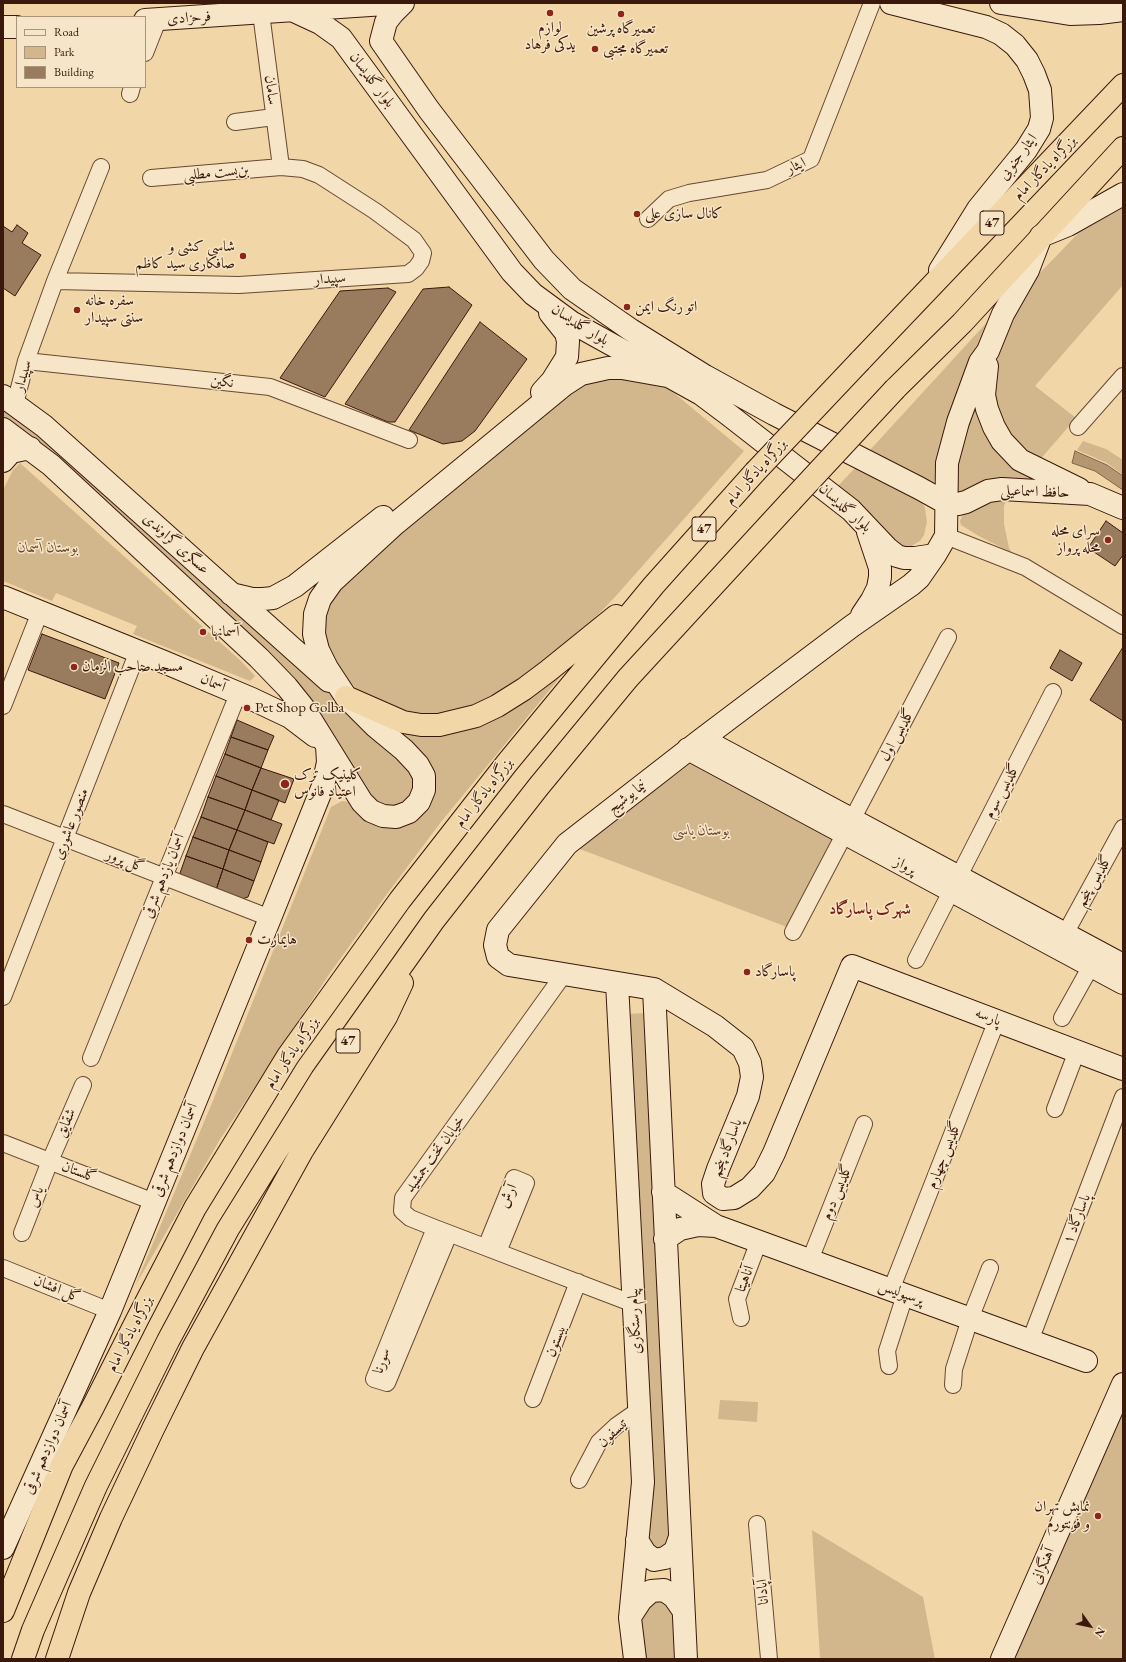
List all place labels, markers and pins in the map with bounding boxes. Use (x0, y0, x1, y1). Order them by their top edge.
marker: لوازم یدکی فرهاد (545, 8, 555, 18)
marker: تعمیرگاه پرشین (616, 9, 626, 19)
place label: لوازم یدکی فرهاد (524, 19, 576, 54)
place label: تعمیرگاه پرشین (587, 20, 655, 38)
place label: تعمیرگاه مجتبی (603, 40, 668, 58)
marker: تعمیرگاه مجتبی (590, 44, 600, 54)
place label: کانال سازی علی (645, 205, 723, 223)
marker: کانال سازی علی (632, 209, 642, 219)
place label: شاسی کشی و صافکاری سید کاظم (135, 238, 235, 273)
marker: شاسی کشی و صافکاری سید کاظم (238, 251, 248, 261)
place label: سفره خانه سنتی سپیدار (85, 292, 143, 327)
place label: اتو رنگ ایمن (635, 298, 697, 316)
marker: اتو رنگ ایمن (622, 302, 632, 312)
marker: سفره خانه سنتی سپیدار (72, 305, 82, 315)
place label: سرای محله محله پرواز (1051, 522, 1100, 557)
marker: سرای محله محله پرواز (1103, 535, 1113, 545)
place label: آسمانها (211, 623, 240, 641)
marker: آسمانها (198, 627, 208, 637)
place label: مسجد صاحب الزمان (82, 658, 183, 676)
marker: مسجد صاحب الزمان (69, 662, 79, 672)
place label: Pet Shop Golba (255, 699, 344, 717)
marker: Pet Shop Golba (242, 703, 252, 713)
place label: کلینیک ترک اعتیاد فانوس (294, 766, 362, 801)
marker: کلینیک ترک اعتیاد فانوس (279, 778, 291, 790)
place label: هایمارت (257, 931, 297, 949)
marker: هایمارت (244, 935, 254, 945)
place label: پاسارگاد (755, 963, 795, 981)
marker: پاسارگاد (742, 967, 752, 977)
place label: نمایش تهران و فونتورم (1034, 1498, 1090, 1533)
marker: نمایش تهران و فونتورم (1093, 1511, 1103, 1521)

